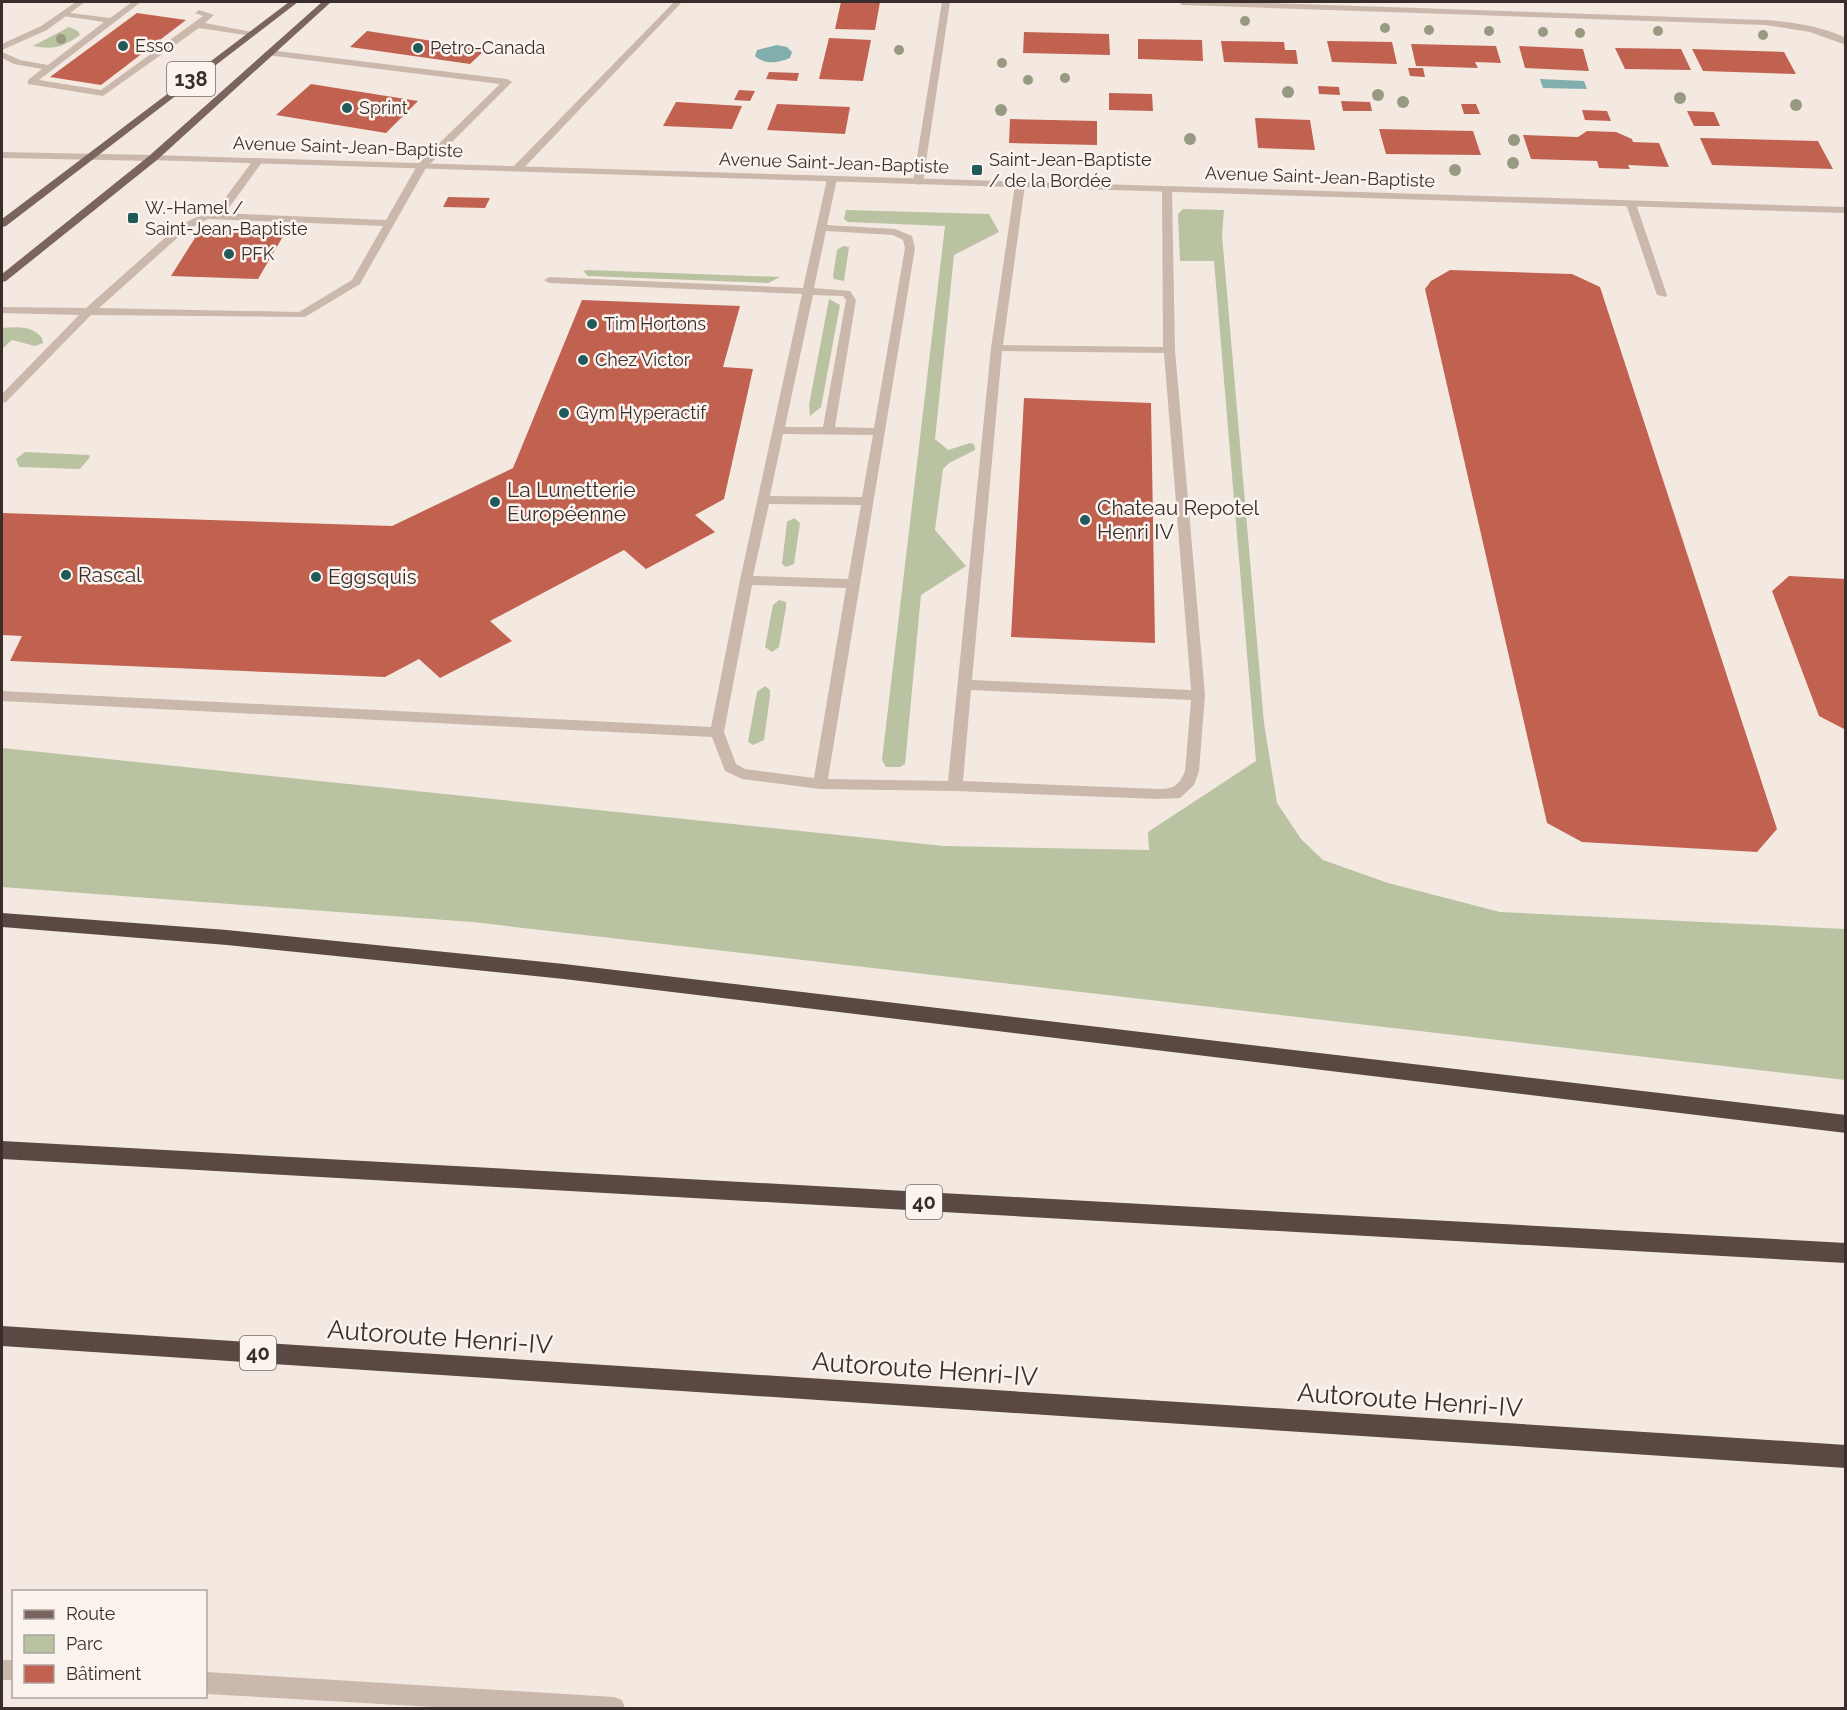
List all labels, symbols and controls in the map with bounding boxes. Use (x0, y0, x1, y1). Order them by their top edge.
place label: Esso (135, 35, 174, 56)
place label: Petro-Canada (430, 37, 545, 58)
marker: Esso (116, 39, 130, 53)
marker: Petro-Canada (411, 41, 425, 55)
road number: 138 (167, 62, 215, 96)
place label: Sprint (359, 97, 408, 118)
marker: Sprint (340, 101, 354, 115)
street label: Avenue Saint-Jean-Baptiste (233, 132, 464, 161)
street label: Avenue Saint-Jean-Baptiste (719, 148, 950, 177)
place label: Saint-Jean-Baptiste / de la Bordée (989, 149, 1152, 191)
street label: Avenue Saint-Jean-Baptiste (1205, 162, 1436, 191)
marker: Saint-Jean-Baptiste / de la Bordée (970, 163, 984, 177)
place label: W.-Hamel / Saint-Jean-Baptiste (145, 197, 308, 239)
marker: W.-Hamel / Saint-Jean-Baptiste (126, 211, 140, 225)
place label: PFK (241, 243, 275, 264)
marker: PFK (222, 247, 236, 261)
place label: Tim Hortons (604, 313, 706, 334)
marker: Tim Hortons (585, 317, 599, 331)
place label: Chez Victor (595, 349, 691, 370)
marker: Chez Victor (576, 353, 590, 367)
place label: Gym Hyperactif (576, 402, 707, 423)
marker: Gym Hyperactif (557, 406, 571, 420)
place label: La Lunetterie Européenne (507, 477, 636, 526)
marker: La Lunetterie Européenne (488, 495, 502, 509)
place label: Chateau Repotel Henri IV (1097, 495, 1260, 544)
marker: Chateau Repotel Henri IV (1078, 513, 1092, 527)
place label: Rascal (78, 562, 142, 587)
place label: Eggsquis (328, 564, 417, 589)
marker: Rascal (59, 568, 73, 582)
marker: Eggsquis (309, 570, 323, 584)
road number: 40 (906, 1185, 942, 1219)
street label: Autoroute Henri-IV (326, 1314, 554, 1360)
road number: 40 (240, 1336, 276, 1370)
street label: Autoroute Henri-IV (811, 1346, 1039, 1392)
street label: Autoroute Henri-IV (1296, 1377, 1524, 1423)
legend (12, 1590, 207, 1698)
text: Route (66, 1603, 116, 1624)
text: Parc (66, 1633, 103, 1654)
text: Bâtiment (66, 1663, 141, 1684)

